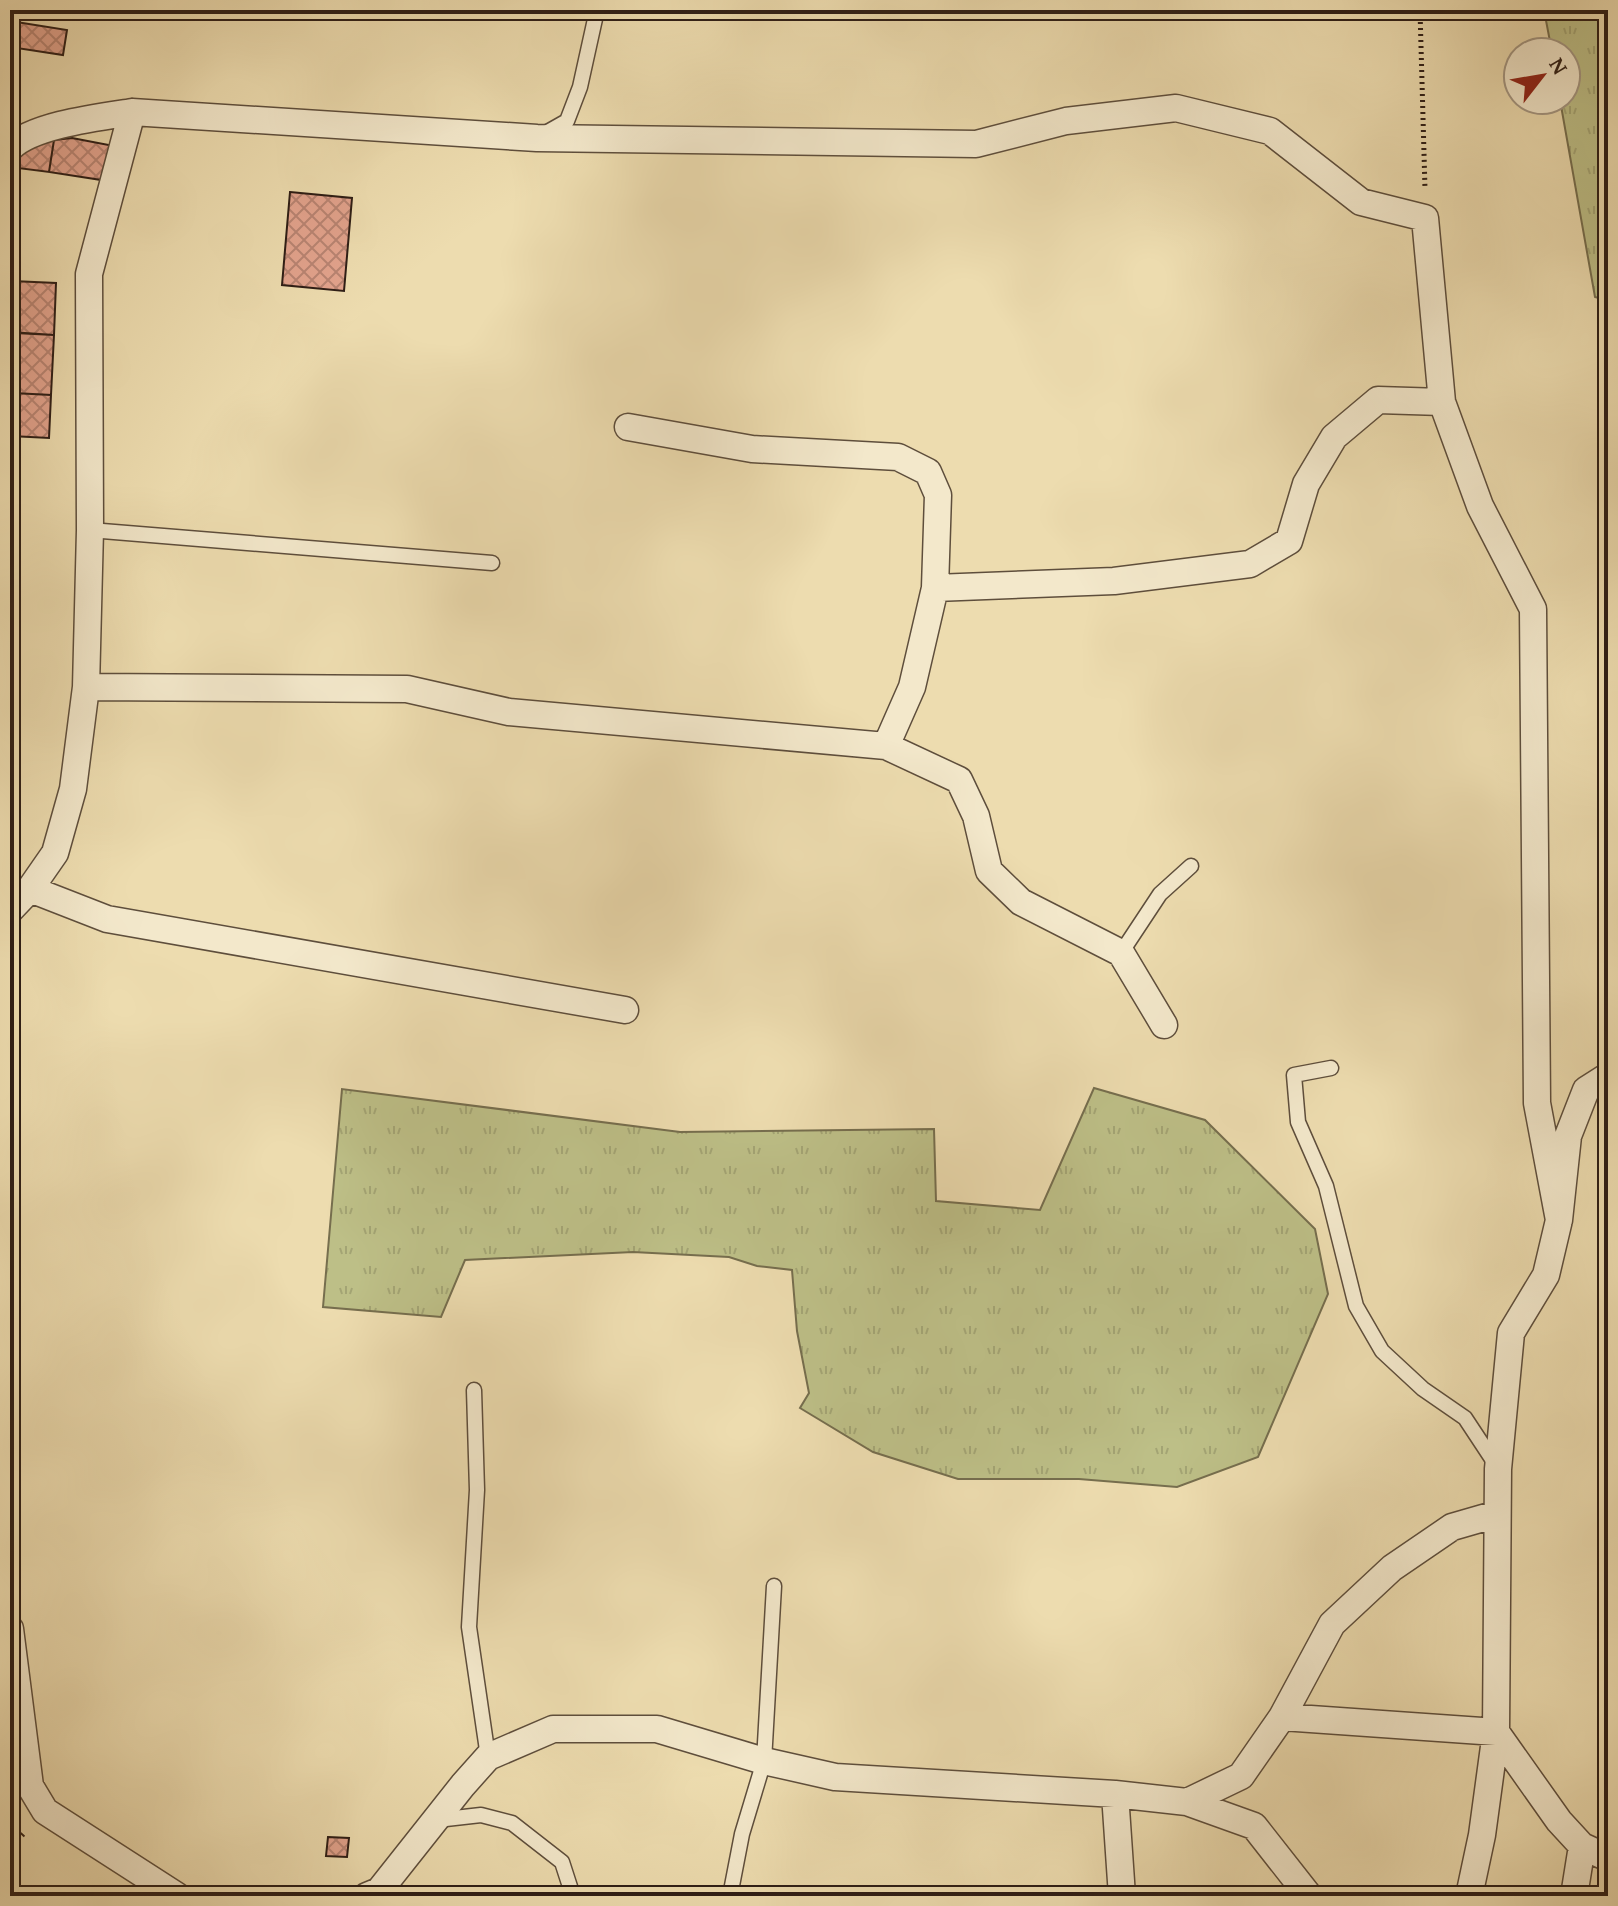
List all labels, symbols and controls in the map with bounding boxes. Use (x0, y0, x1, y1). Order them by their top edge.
north arrow (1502, 36, 1582, 116)
text: N (1542, 51, 1577, 80)

